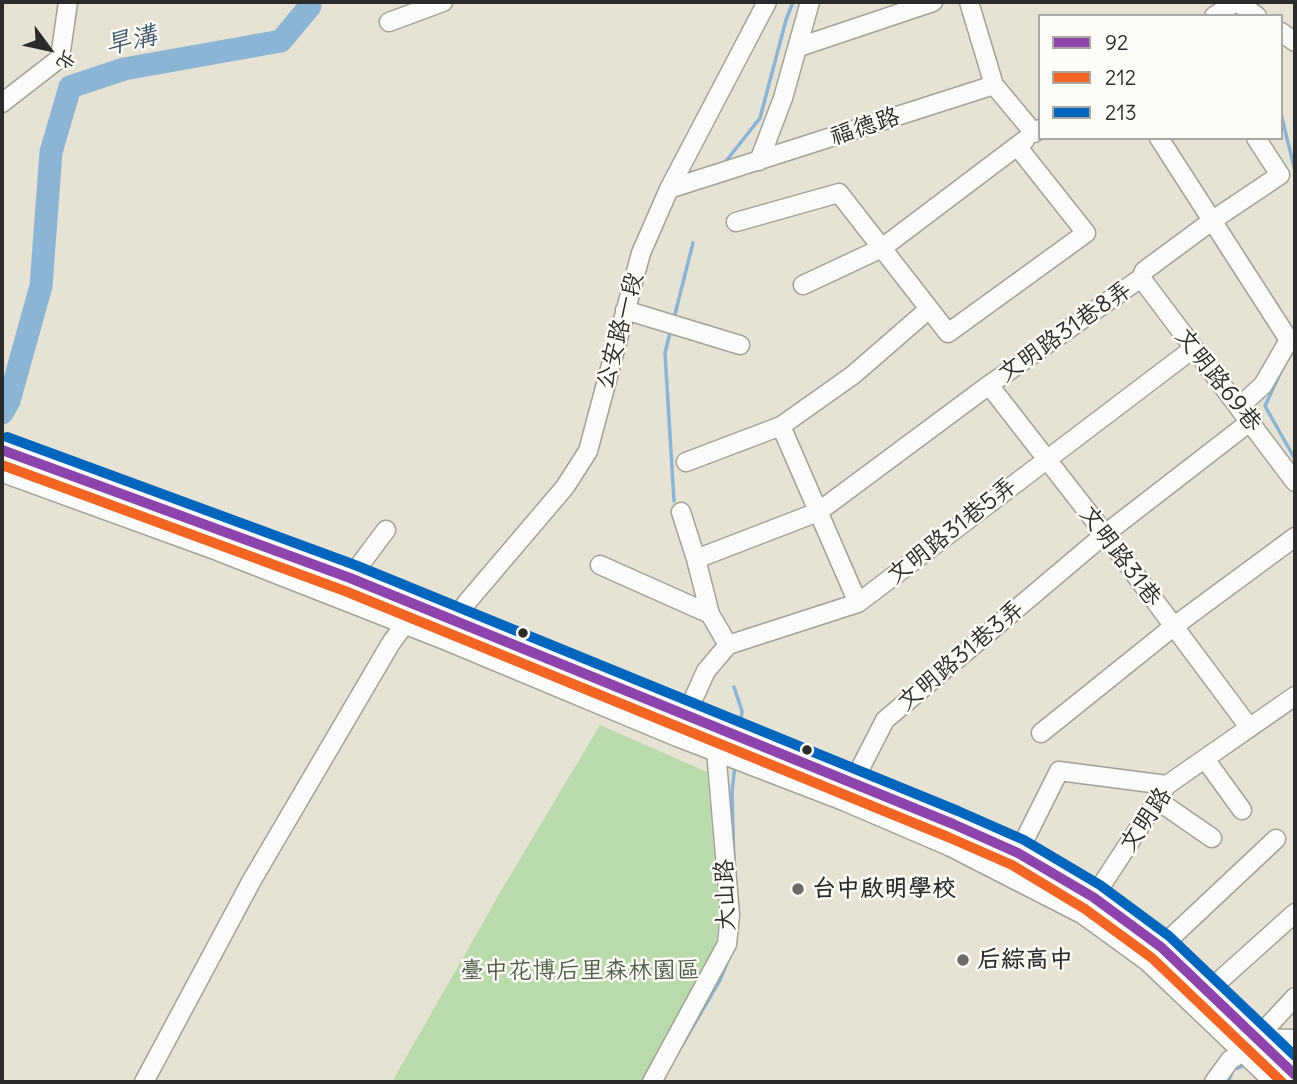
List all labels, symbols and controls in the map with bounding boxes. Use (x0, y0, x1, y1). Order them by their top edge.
north arrow (14, 14, 84, 84)
legend (1038, 14, 1283, 140)
water label: 旱溝 (102, 20, 160, 62)
text: 92 (1105, 29, 1129, 56)
text: 北 (51, 46, 82, 75)
text: 212 (1105, 64, 1136, 91)
text: 213 (1105, 99, 1137, 126)
street label: 福德路 (826, 102, 904, 152)
street label: 公安路一段 (591, 269, 649, 393)
street label: 文明路31巷8弄 (993, 275, 1137, 389)
street label: 文明路69巷 (1169, 322, 1267, 438)
street label: 文明路31巷5弄 (881, 471, 1023, 591)
street label: 文明路31巷 (1073, 500, 1167, 612)
street label: 文明路31巷3弄 (892, 595, 1030, 717)
unlabelled marker (516, 626, 530, 640)
unlabelled marker (800, 743, 814, 757)
street label: 文明路 (1114, 782, 1178, 858)
street label: 大山路 (710, 859, 742, 931)
place label: 台中啟明學校 (812, 875, 956, 903)
marker: 台中啟明學校 (790, 881, 806, 897)
place label: 后綜高中 (977, 946, 1073, 974)
marker: 后綜高中 (955, 952, 971, 968)
park label: 臺中花博后里森林園區 (460, 957, 700, 985)

